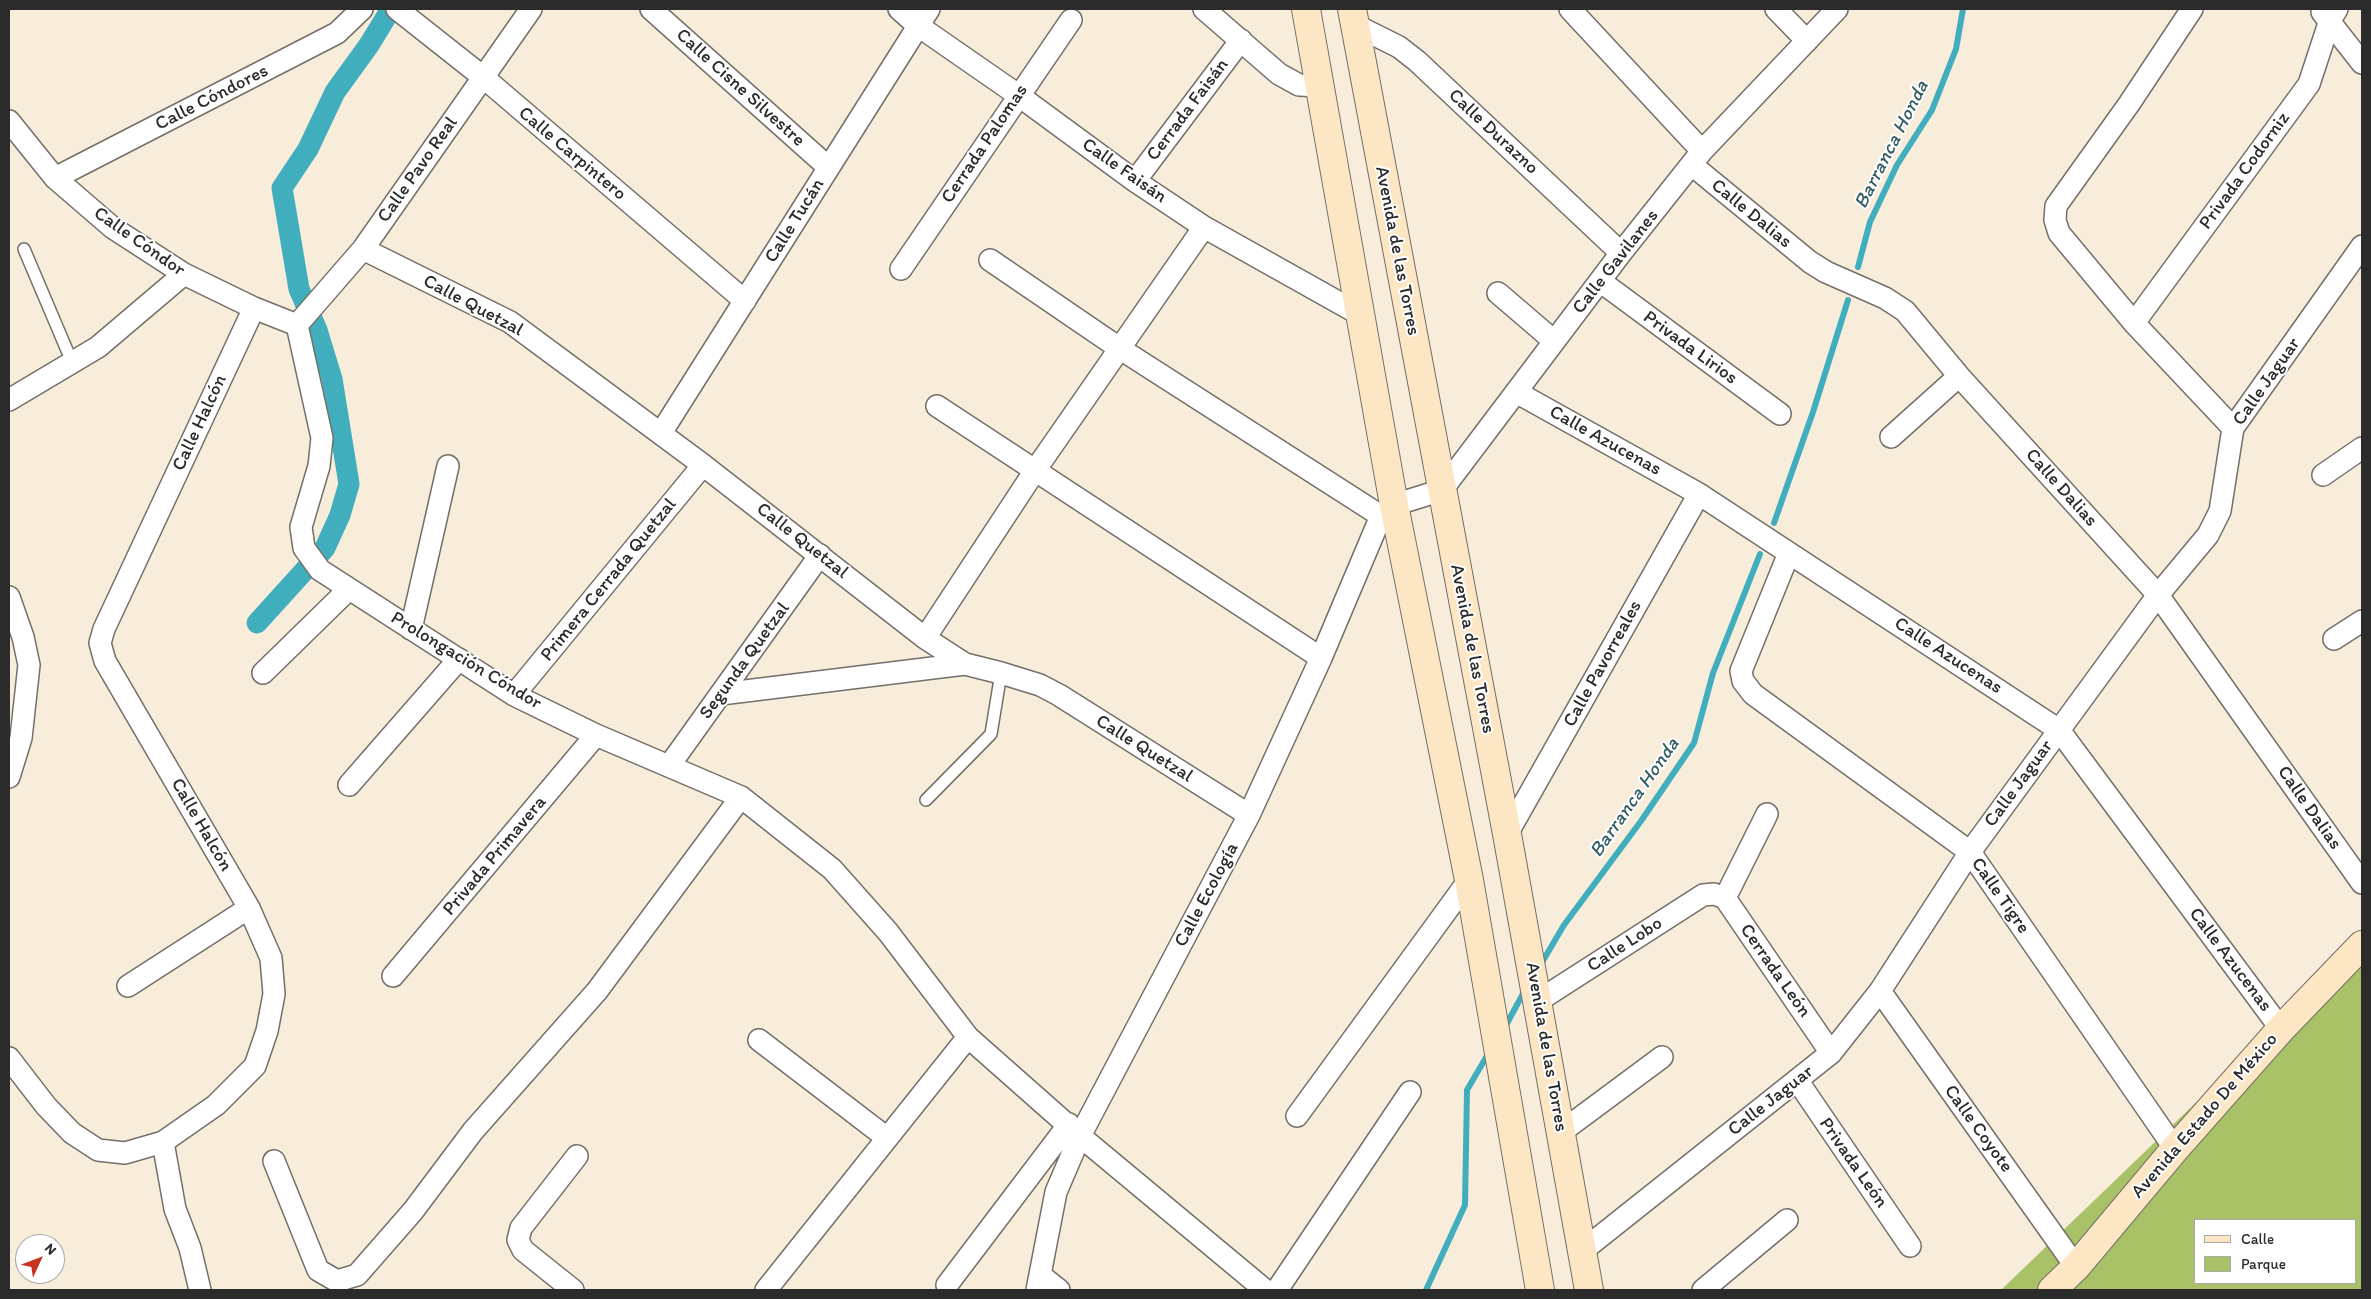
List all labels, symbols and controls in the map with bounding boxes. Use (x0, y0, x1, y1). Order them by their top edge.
street label: Calle Cisne Silvestre (671, 24, 809, 152)
street label: Cerrada Faisán (1142, 54, 1234, 166)
street label: Calle Cóndores (152, 60, 272, 136)
water label: Barranca Honda (1849, 77, 1935, 213)
street label: Cerrada Palomas (937, 80, 1033, 208)
street label: Calle Durazno (1443, 84, 1543, 180)
street label: Calle Carpintero (513, 102, 631, 206)
street label: Privada Codorniz (2195, 108, 2295, 234)
street label: Calle Pavo Real (373, 113, 463, 227)
street label: Calle Faisán (1077, 133, 1171, 209)
street label: Avenida de las Torres (1369, 165, 1425, 337)
street label: Calle Tucán (760, 175, 830, 267)
street label: Calle Dalias (1706, 175, 1796, 253)
street label: Calle Cóndor (89, 202, 189, 282)
street label: Calle Gavilanes (1568, 205, 1664, 319)
street label: Calle Quetzal (419, 270, 527, 342)
street label: Privada Lirios (1638, 306, 1742, 390)
street label: Calle Jaguar (2228, 334, 2306, 430)
street label: Calle Halcón (168, 371, 232, 475)
street label: Calle Azucenas (1545, 401, 1665, 481)
street label: Calle Dalias (2020, 444, 2102, 532)
street label: Primera Cerrada Quetzal (536, 494, 682, 666)
street label: Calle Quetzal (751, 498, 853, 584)
street label: Avenida de las Torres (1444, 563, 1500, 735)
street label: Calle Pavorreales (1559, 597, 1647, 731)
street label: Segunda Quetzal (695, 598, 795, 724)
street label: Prolongación Cóndor (386, 607, 546, 715)
street label: Calle Azucenas (1890, 613, 2006, 699)
street label: Calle Quetzal (1091, 710, 1197, 788)
water label: Barranca Honda (1585, 734, 1685, 862)
street label: Calle Jaguar (1980, 736, 2058, 832)
street label: Calle Dalias (2272, 762, 2346, 854)
street label: Calle Halcón (165, 774, 237, 876)
street label: Privada Primavera (438, 792, 552, 920)
street label: Calle Ecología (1170, 839, 1244, 951)
street label: Calle Tigre (1966, 854, 2034, 938)
street label: Calle Azucenas (2183, 903, 2277, 1017)
street label: Calle Lobo (1583, 912, 1667, 978)
street label: Cerrada León (1734, 920, 1816, 1022)
street label: Avenida de las Torres (1520, 960, 1572, 1134)
street label: Avenida Estado De México (2127, 1029, 2283, 1203)
street label: Calle Jaguar (1724, 1061, 1818, 1141)
street label: Calle Coyote (1939, 1081, 2017, 1177)
street label: Privada León (1814, 1113, 1892, 1213)
legend (2194, 1219, 2356, 1284)
text: Calle (2241, 1230, 2274, 1248)
north arrow (15, 1234, 65, 1284)
text: N (41, 1240, 60, 1258)
text: Parque (2241, 1255, 2286, 1273)

